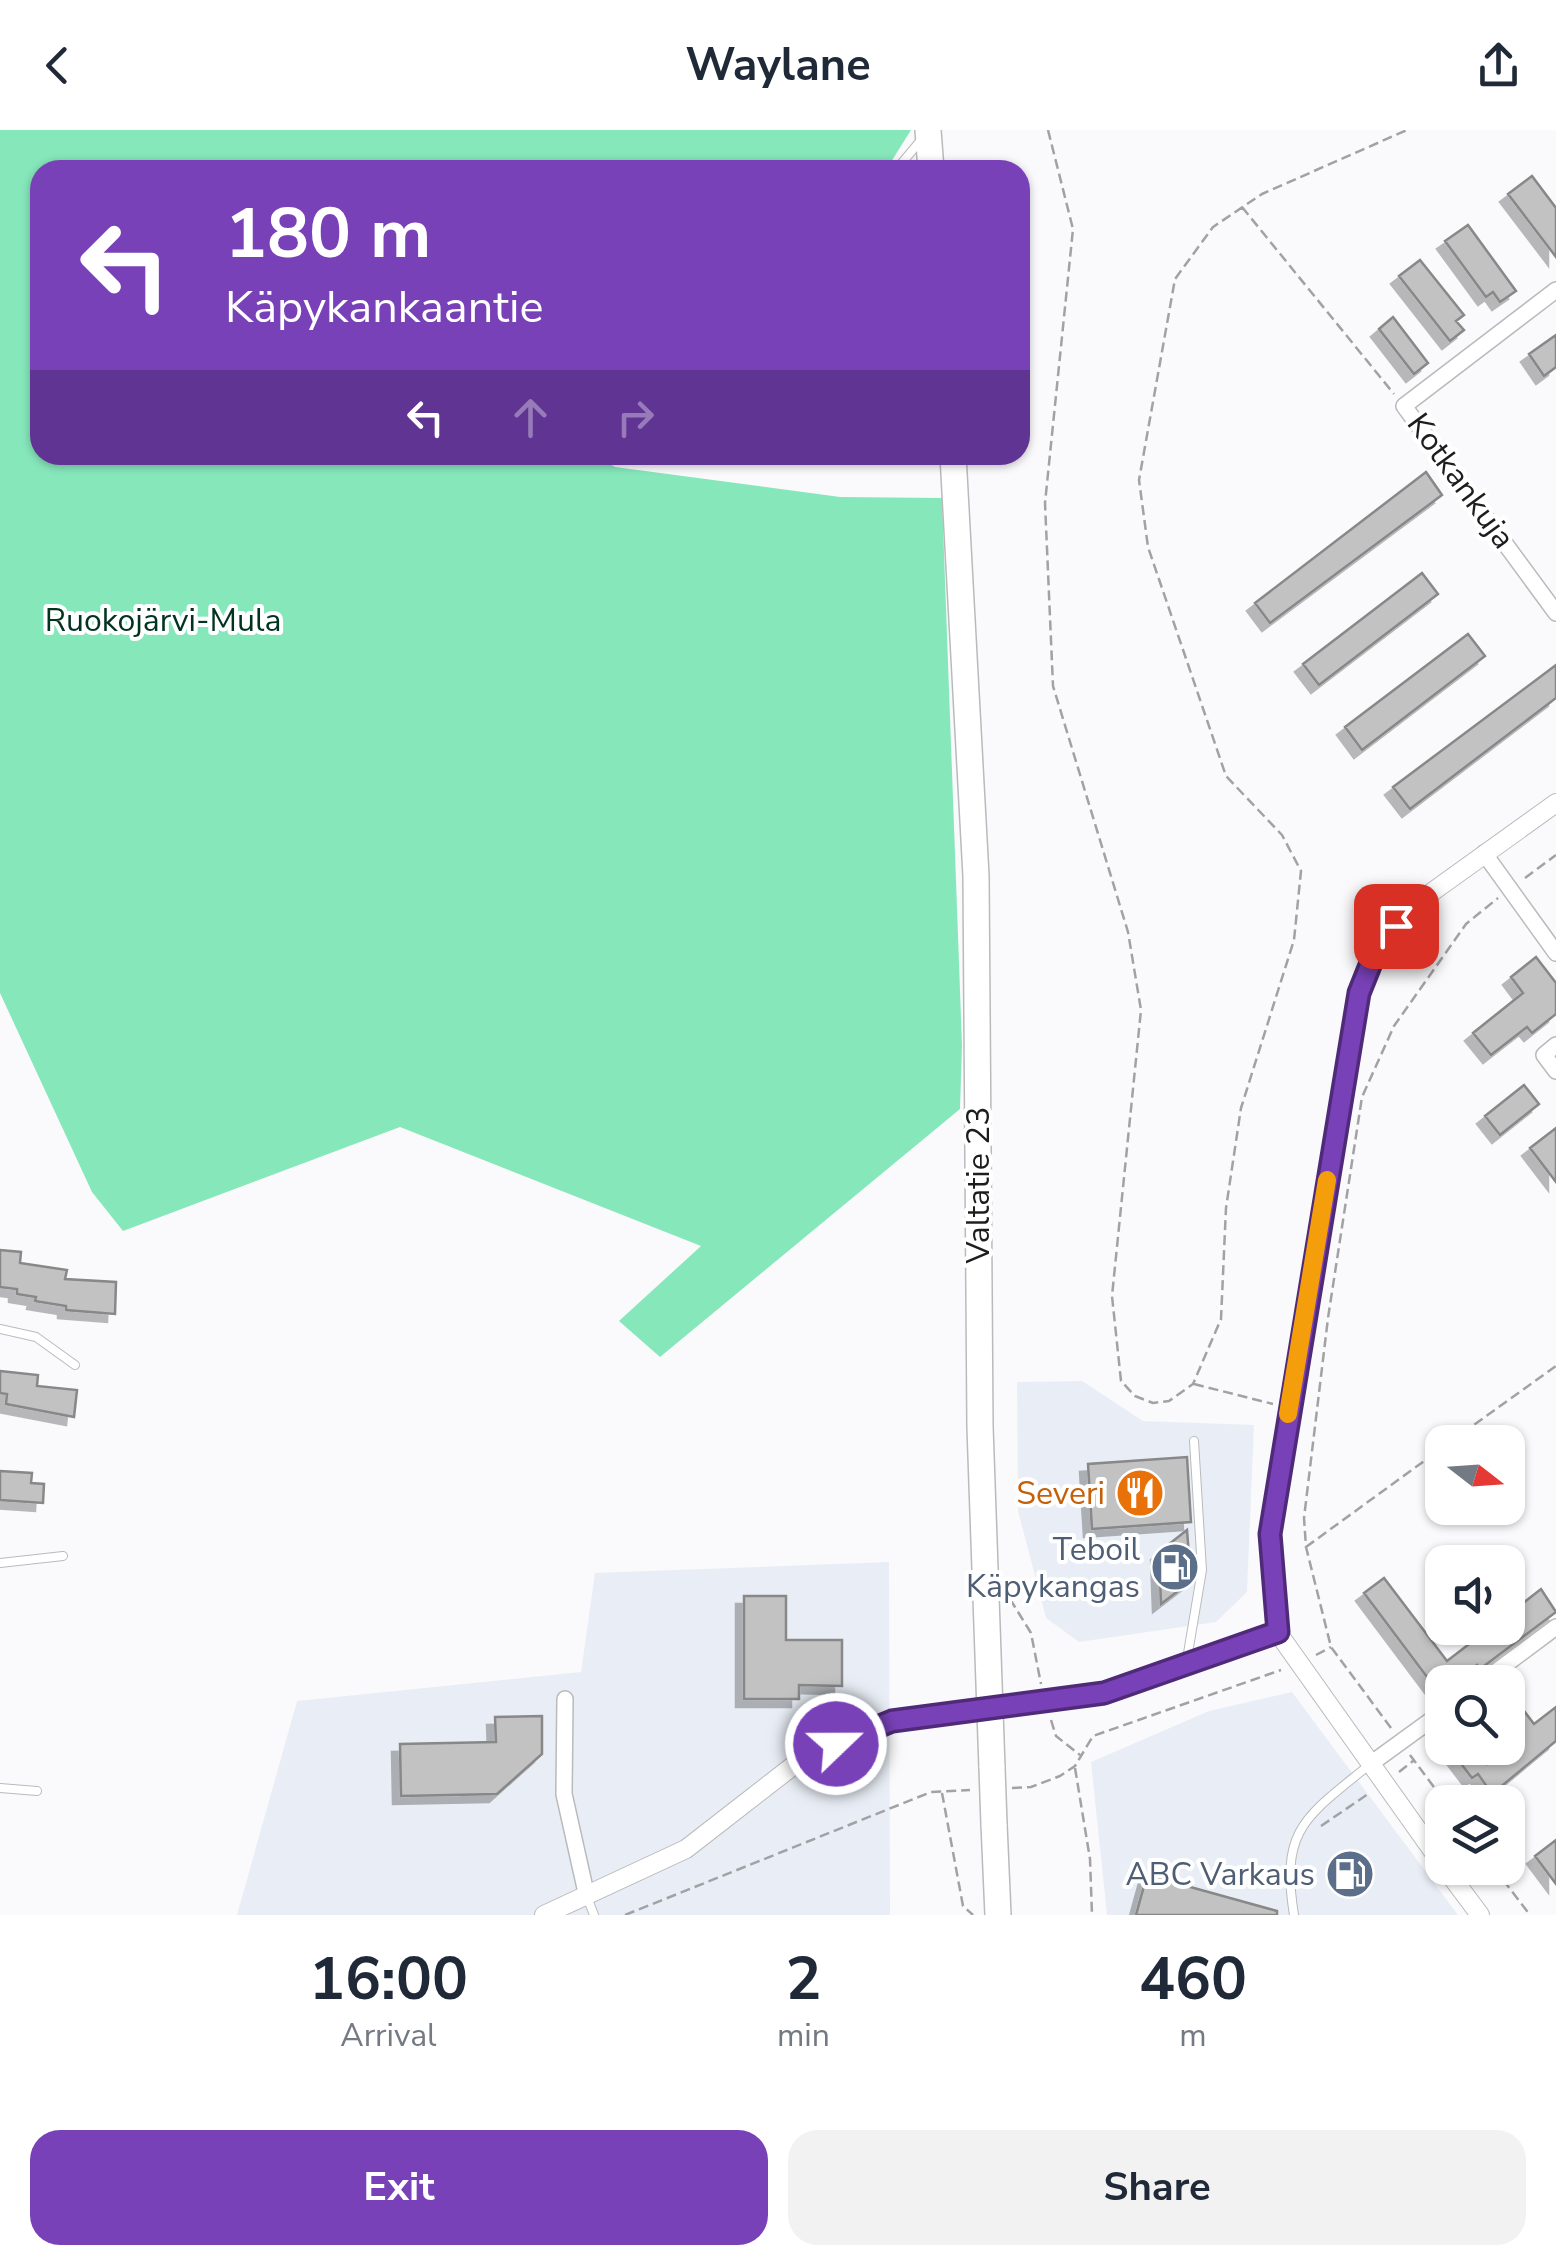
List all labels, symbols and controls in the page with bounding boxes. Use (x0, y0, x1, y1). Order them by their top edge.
text: Waylane (685, 35, 871, 96)
icon: back (30, 38, 85, 93)
icon: share (1471, 38, 1526, 93)
text: 180 m (225, 186, 431, 282)
icon: left (60, 200, 190, 330)
text: Käpykankaantie (225, 277, 543, 338)
icon: left (398, 390, 453, 445)
icon: ahead (503, 390, 558, 445)
icon: right (608, 390, 663, 445)
street label: Kotkankuja (1397, 404, 1525, 558)
park label: Ruokojärvi-Mula (45, 599, 281, 642)
pin (1354, 884, 1439, 969)
icon: arrive (1369, 899, 1424, 954)
street label: Valtatie 23 (957, 1107, 1000, 1264)
north arrow (1425, 1425, 1525, 1525)
map controls (1425, 1425, 1525, 1885)
restaurant icon: Severi (1114, 1467, 1166, 1519)
place label: Severi (1016, 1472, 1105, 1515)
place label: Teboil Käpykangas (966, 1528, 1141, 1608)
fuel station icon: Teboil Käpykangas (1149, 1541, 1201, 1593)
button: sound (1425, 1545, 1525, 1645)
button: search (1425, 1665, 1525, 1765)
position arrow (784, 1692, 888, 1796)
button: layers (1425, 1785, 1525, 1885)
fuel station icon: ABC Varkaus (1324, 1848, 1376, 1900)
place label: ABC Varkaus (1126, 1853, 1315, 1896)
text: 16:00 (309, 1938, 468, 2020)
text: 2 (785, 1938, 821, 2020)
text: 460 (1139, 1938, 1247, 2020)
text: Arrival (340, 2014, 437, 2057)
text: min (777, 2014, 830, 2057)
text: m (1179, 2014, 1207, 2057)
button: Exit (30, 2130, 768, 2245)
button: Share (788, 2130, 1526, 2245)

